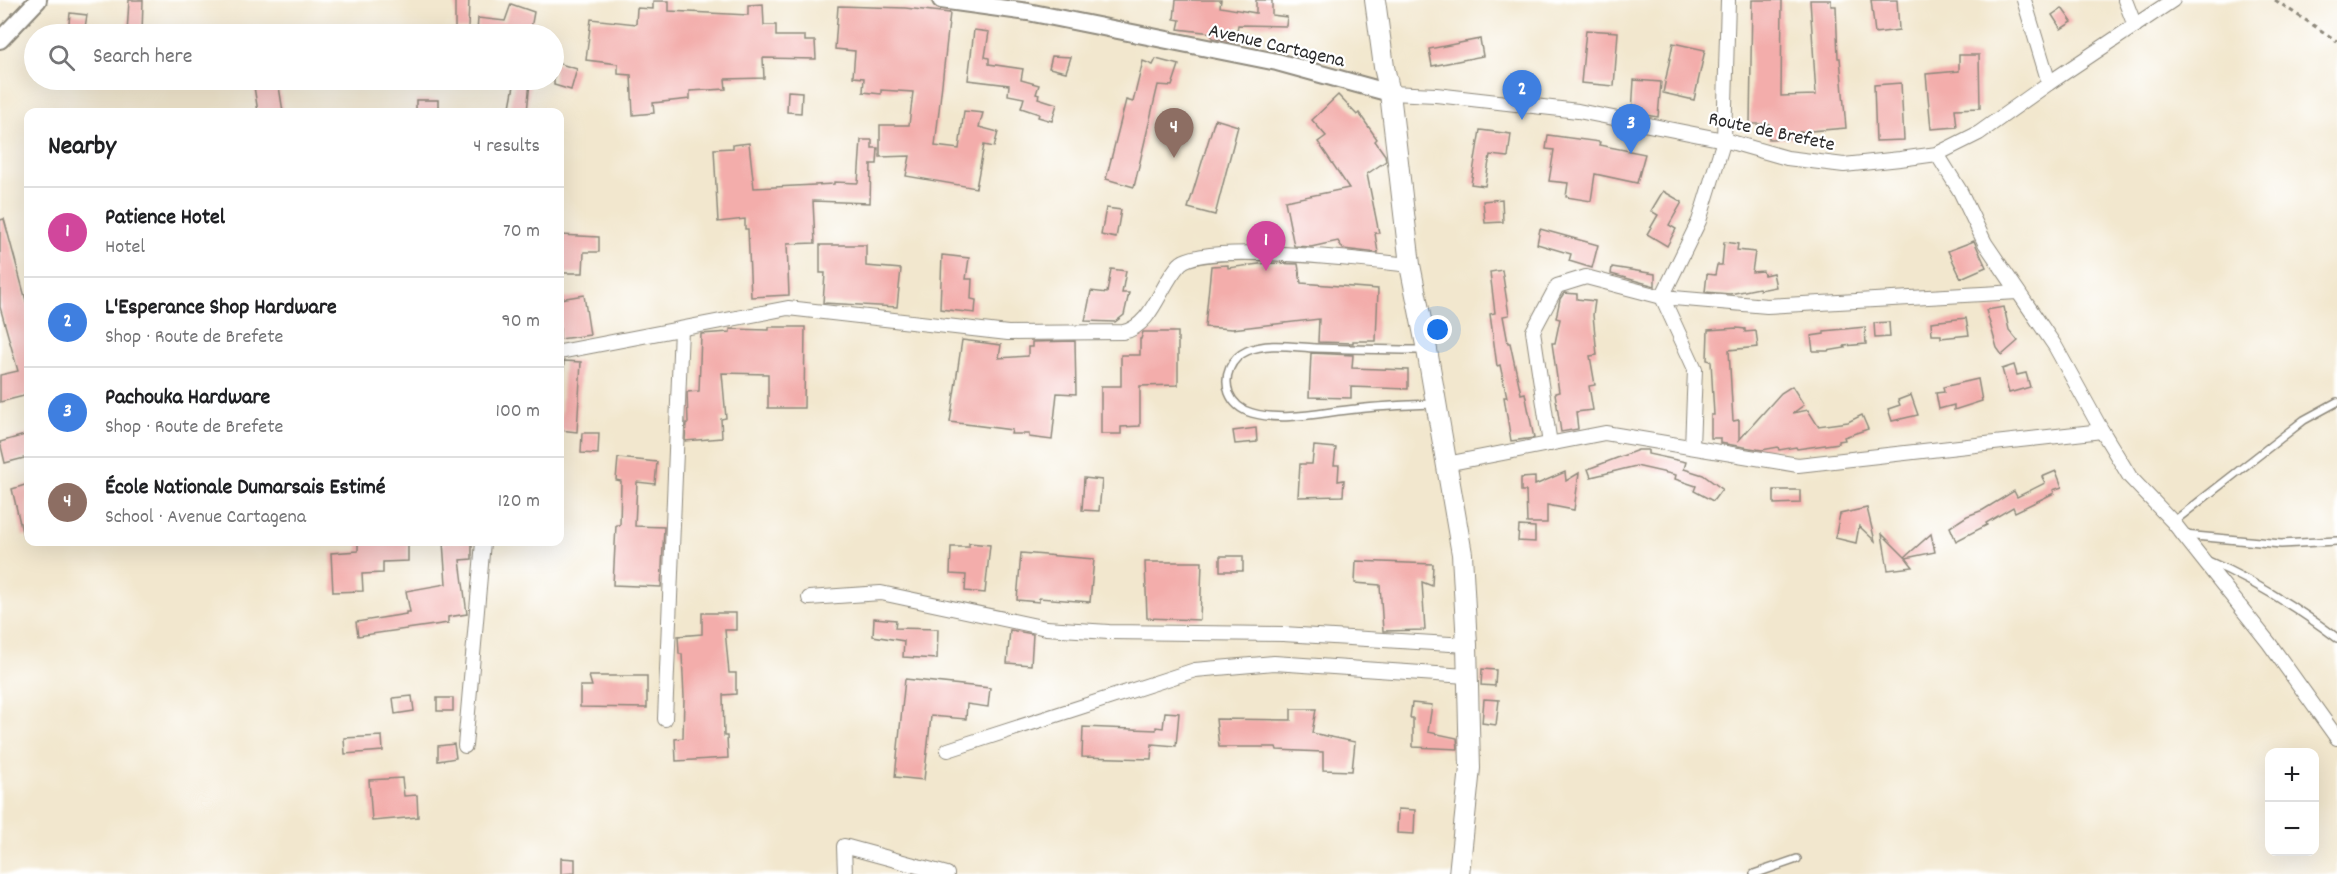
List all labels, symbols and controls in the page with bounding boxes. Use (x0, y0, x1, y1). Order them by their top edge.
street label: Avenue Cartagena (1205, 18, 1348, 76)
search box (24, 24, 564, 90)
icon: search (45, 41, 78, 74)
text: Search here (93, 42, 192, 73)
pin: 2 (1502, 70, 1541, 120)
pin: 3 (1612, 104, 1650, 154)
street label: Route de Brefete (1706, 106, 1837, 160)
pin: 4 (1154, 108, 1194, 158)
text: Nearby (48, 129, 116, 166)
text: 4 results (473, 133, 540, 161)
text: Patience Hotel (105, 203, 225, 234)
text: 1 (65, 218, 70, 246)
text: 70 m (503, 218, 540, 246)
pin: 1 (1246, 222, 1286, 271)
text: Hotel (105, 234, 145, 262)
text: L'Esperance Shop Hardware (105, 293, 337, 324)
text: 2 (63, 308, 72, 336)
text: 90 m (502, 308, 540, 336)
your location (1423, 315, 1452, 344)
text: Shop · Route de Brefete (105, 324, 283, 352)
text: Pachouka Hardware (105, 383, 270, 414)
text: 3 (63, 398, 72, 426)
text: 100 m (496, 398, 540, 426)
text: Shop · Route de Brefete (105, 414, 283, 442)
text: École Nationale Dumarsais Estimé (105, 473, 385, 504)
text: 4 (63, 488, 72, 516)
text: 120 m (498, 488, 540, 516)
text: School · Avenue Cartagena (105, 504, 306, 532)
map controls (2265, 748, 2319, 856)
button: + (2265, 748, 2319, 802)
button: − (2265, 802, 2319, 856)

